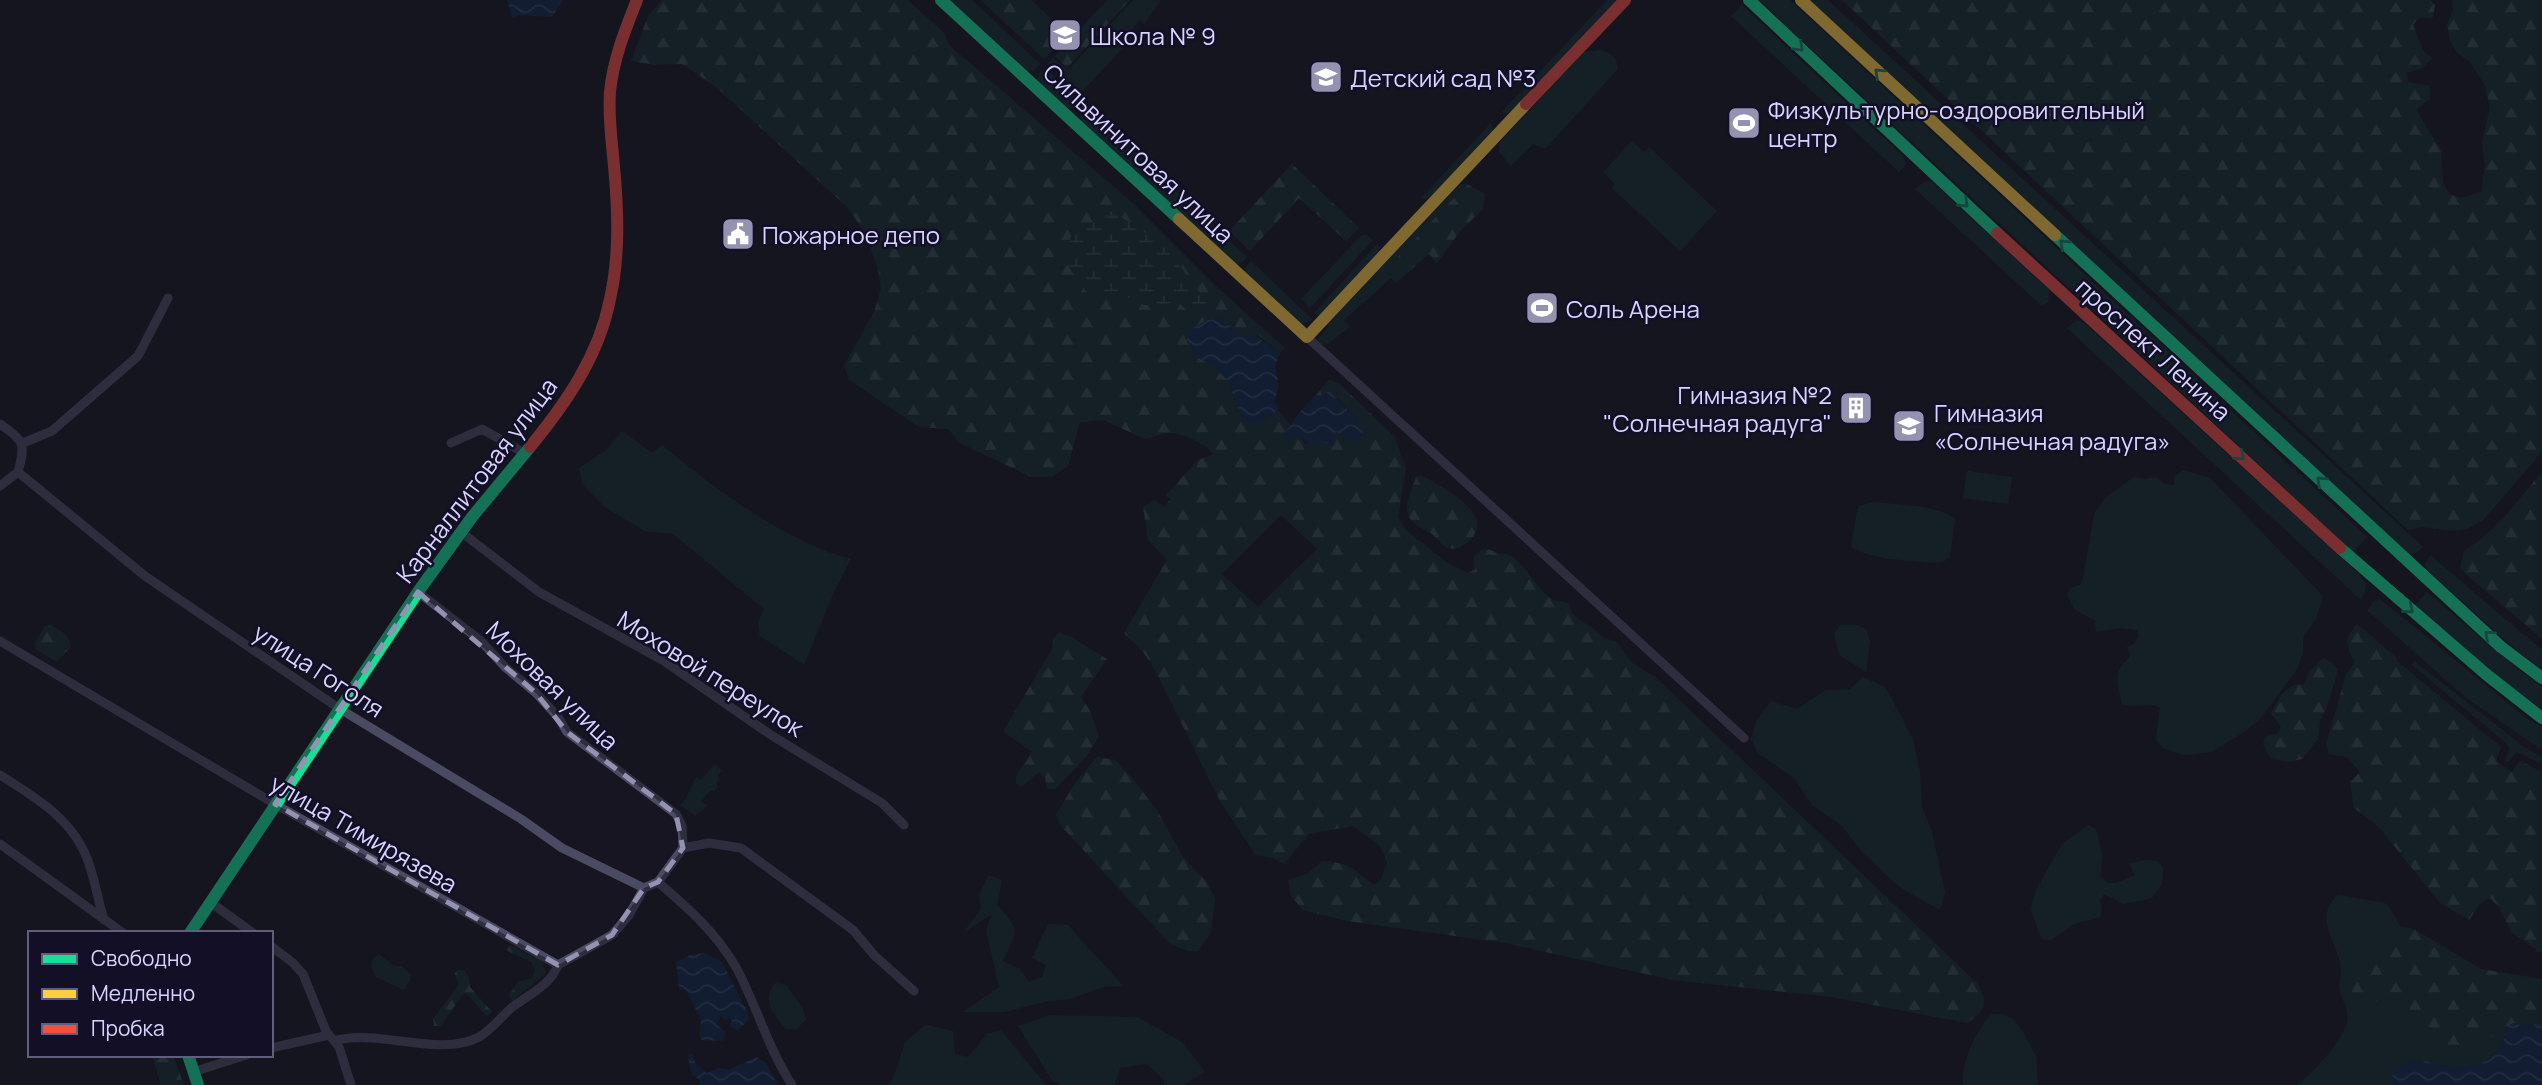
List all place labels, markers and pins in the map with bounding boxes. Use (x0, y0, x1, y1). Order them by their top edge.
school or university icon: Школа № 9 (1046, 16, 1084, 54)
place label: Школа № 9 (1090, 19, 1216, 52)
school or university icon: Детский сад №3 (1307, 58, 1345, 96)
place label: Детский сад №3 (1350, 61, 1536, 94)
place label: Физкультурно-оздоровительный центр (1768, 93, 2145, 154)
sports icon: Физкультурно-оздоровительный центр (1725, 104, 1763, 142)
public building icon: Пожарное депо (719, 215, 757, 253)
place label: Пожарное депо (762, 218, 940, 251)
sports icon: Соль Арена (1523, 289, 1561, 327)
place label: Соль Арена (1566, 292, 1700, 325)
place label: Гимназия №2 "Солнечная радуга" (1603, 378, 1832, 439)
building icon: Гимназия №2 "Солнечная радуга" (1837, 389, 1875, 427)
place label: Гимназия «Солнечная радуга» (1934, 396, 2170, 457)
school or university icon: Гимназия «Солнечная радуга» (1890, 407, 1928, 445)

